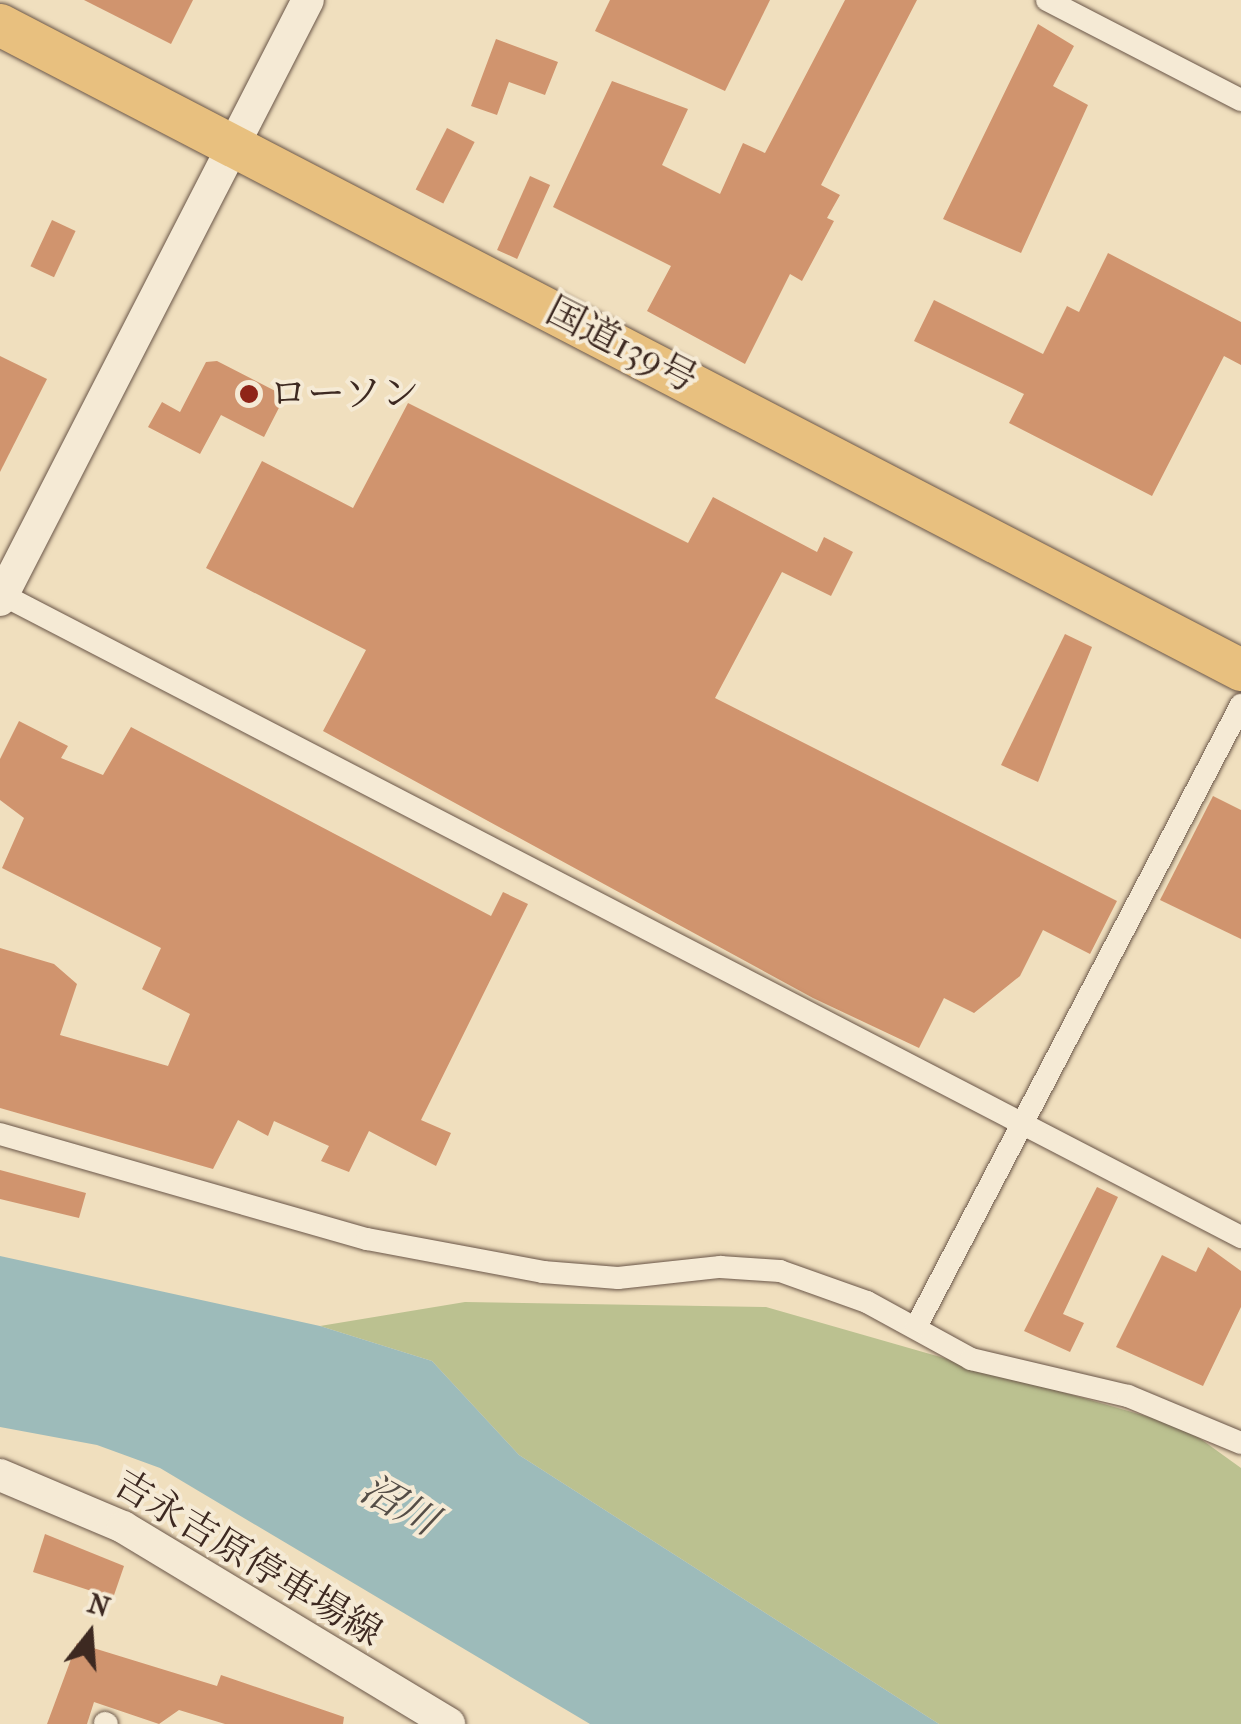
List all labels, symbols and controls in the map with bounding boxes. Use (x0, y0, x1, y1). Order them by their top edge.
street label: 国道139号 (539, 288, 705, 402)
place label: ローソン (269, 371, 421, 417)
marker: ローソン (238, 383, 260, 405)
street label: 吉永吉原停車場線 (106, 1460, 390, 1656)
water label: 沼川 (352, 1465, 446, 1545)
north arrow (40, 1584, 140, 1684)
text: N (84, 1586, 114, 1624)

